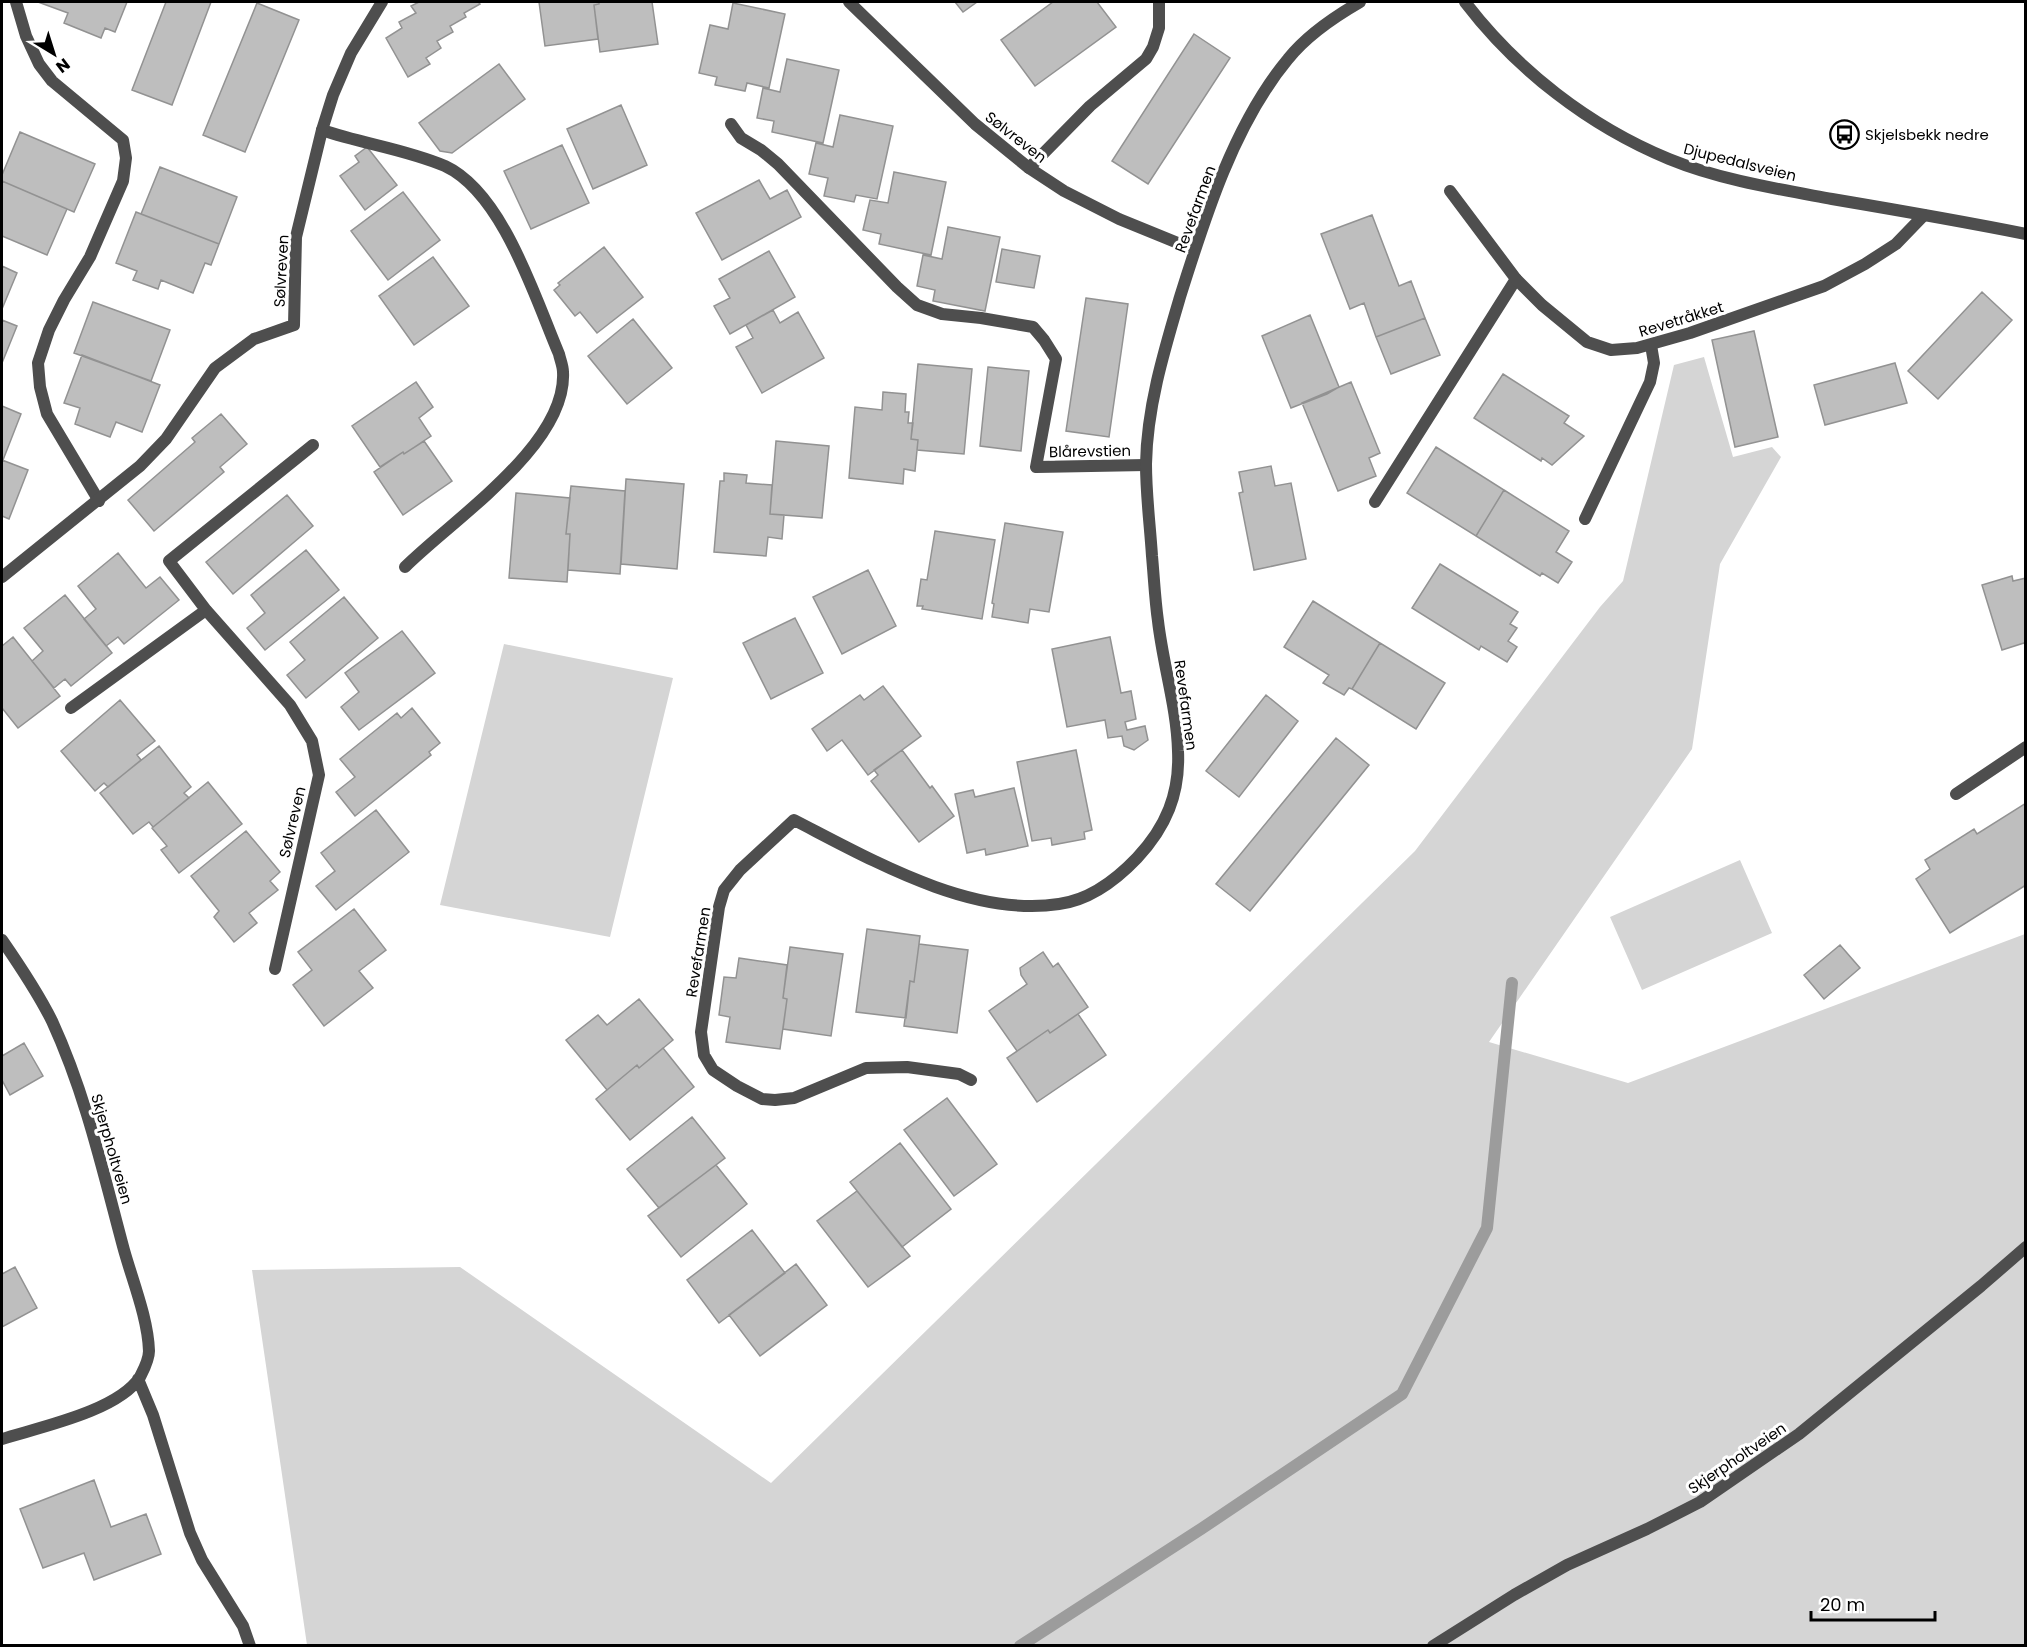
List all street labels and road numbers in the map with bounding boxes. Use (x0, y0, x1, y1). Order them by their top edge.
street label: Sølvreven (981, 106, 1051, 168)
street label: Djupedalsveien (1681, 138, 1799, 186)
street label: Revefarmen (1170, 163, 1220, 255)
street label: Sølvreven (269, 234, 293, 308)
street label: Revetråkket (1636, 296, 1726, 342)
street label: Blårevstien (1049, 440, 1131, 462)
street label: Revefarmen (1169, 658, 1203, 752)
street label: Sølvreven (274, 784, 310, 860)
street label: Revefarmen (680, 905, 716, 999)
street label: Skjerpholtveien (86, 1091, 138, 1207)
street label: Skjerpholtveien (1684, 1417, 1790, 1499)

